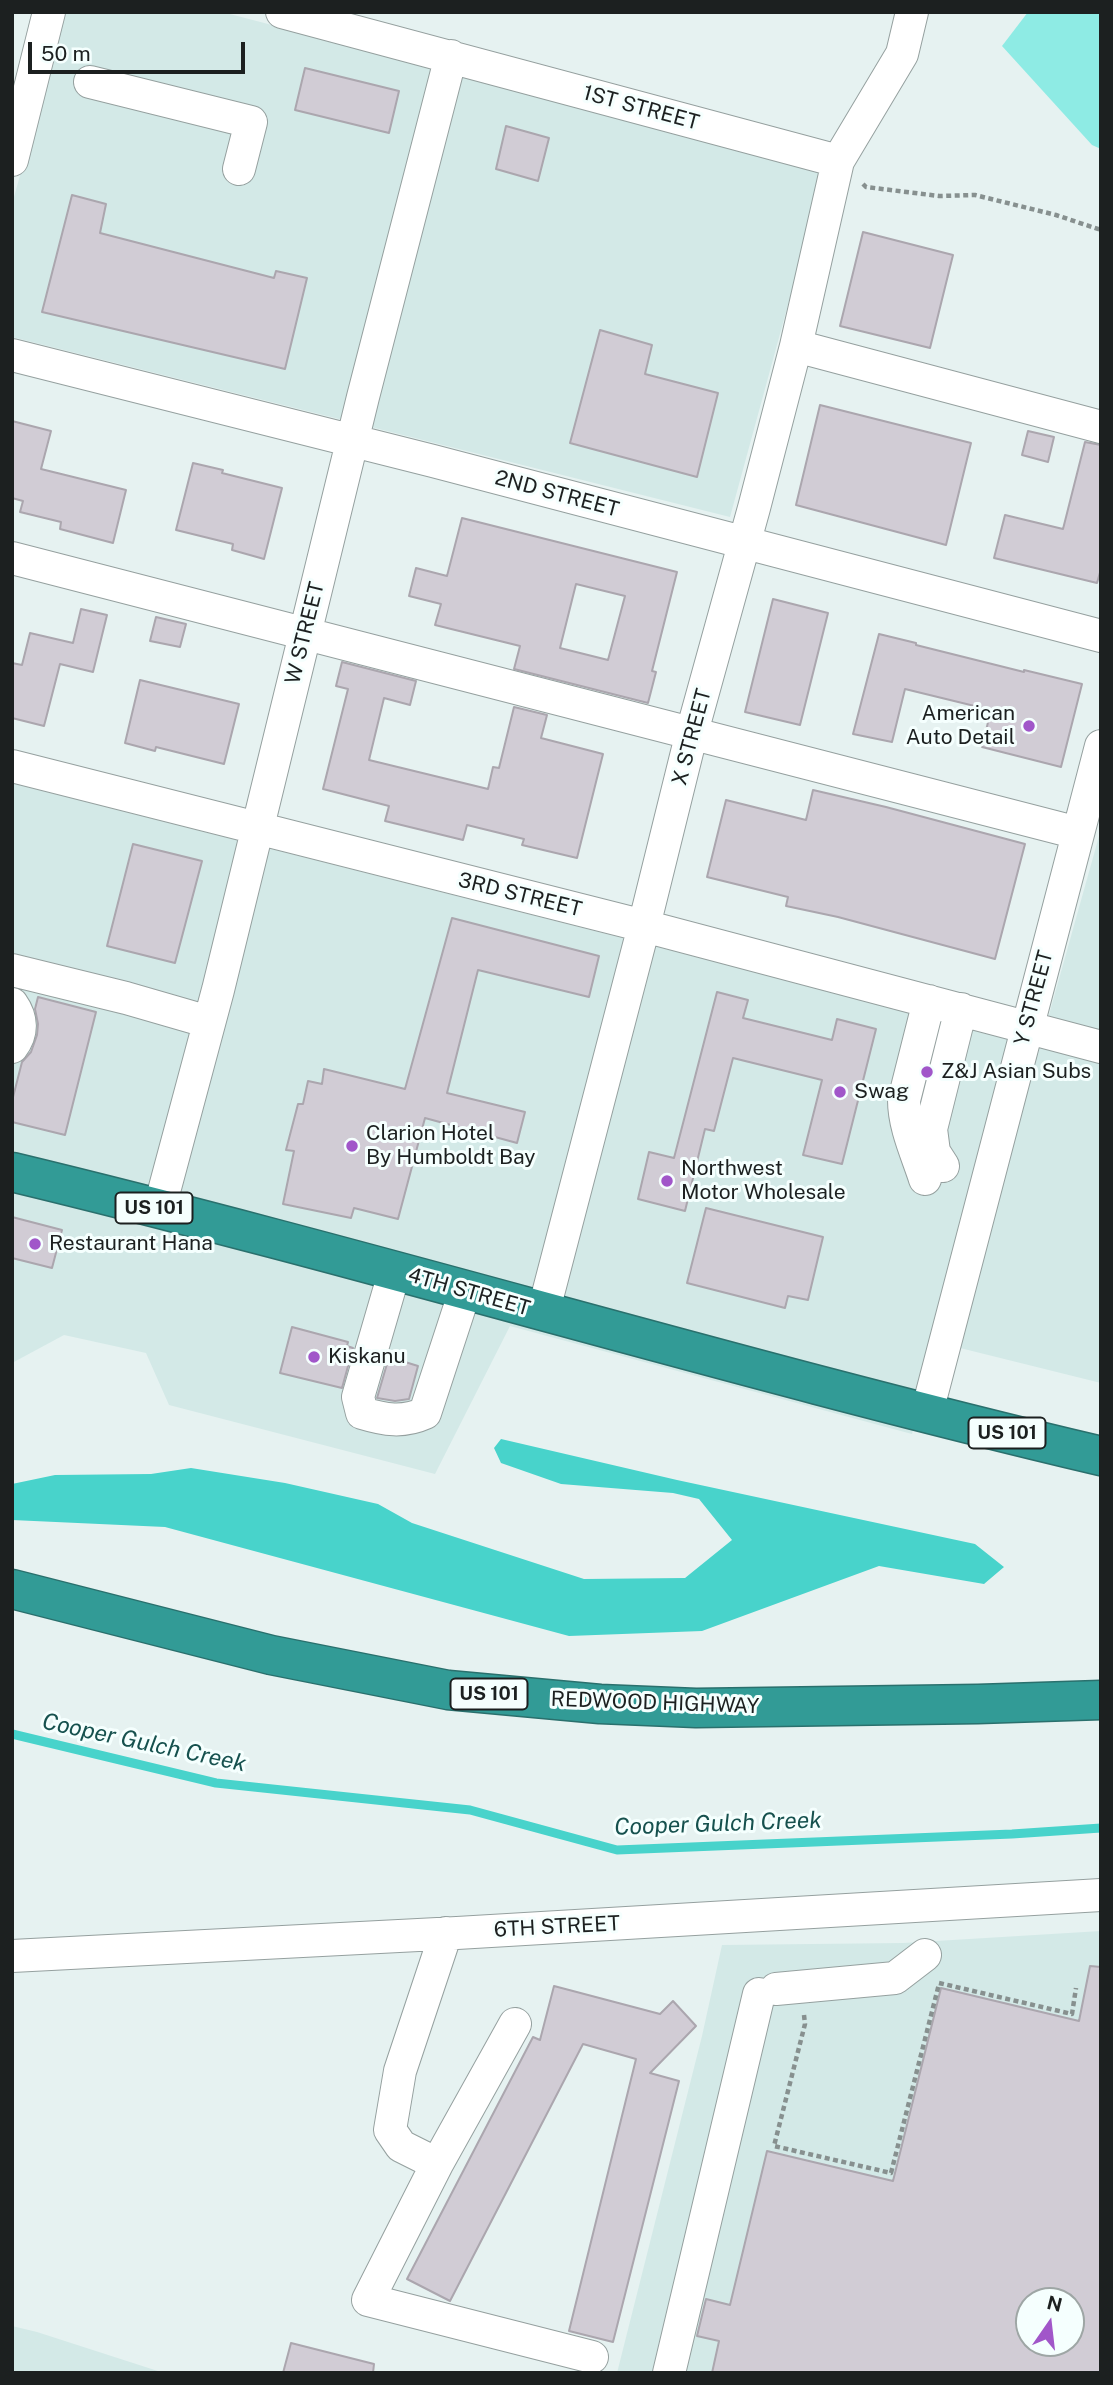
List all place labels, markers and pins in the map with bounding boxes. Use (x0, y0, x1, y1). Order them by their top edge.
place label: American Auto Detail (906, 701, 1015, 751)
marker: American Auto Detail (1021, 718, 1037, 734)
place label: Z&J Asian Subs (941, 1059, 1091, 1085)
marker: Z&J Asian Subs (919, 1064, 935, 1080)
place label: Swag (854, 1079, 909, 1105)
marker: Swag (832, 1084, 848, 1100)
place label: Clarion Hotel By Humboldt Bay (366, 1121, 536, 1171)
marker: Clarion Hotel By Humboldt Bay (344, 1138, 360, 1154)
place label: Northwest Motor Wholesale (681, 1156, 846, 1206)
marker: Northwest Motor Wholesale (659, 1173, 675, 1189)
place label: Restaurant Hana (49, 1231, 213, 1257)
marker: Restaurant Hana (27, 1236, 43, 1252)
place label: Kiskanu (328, 1344, 406, 1370)
marker: Kiskanu (306, 1349, 322, 1365)

